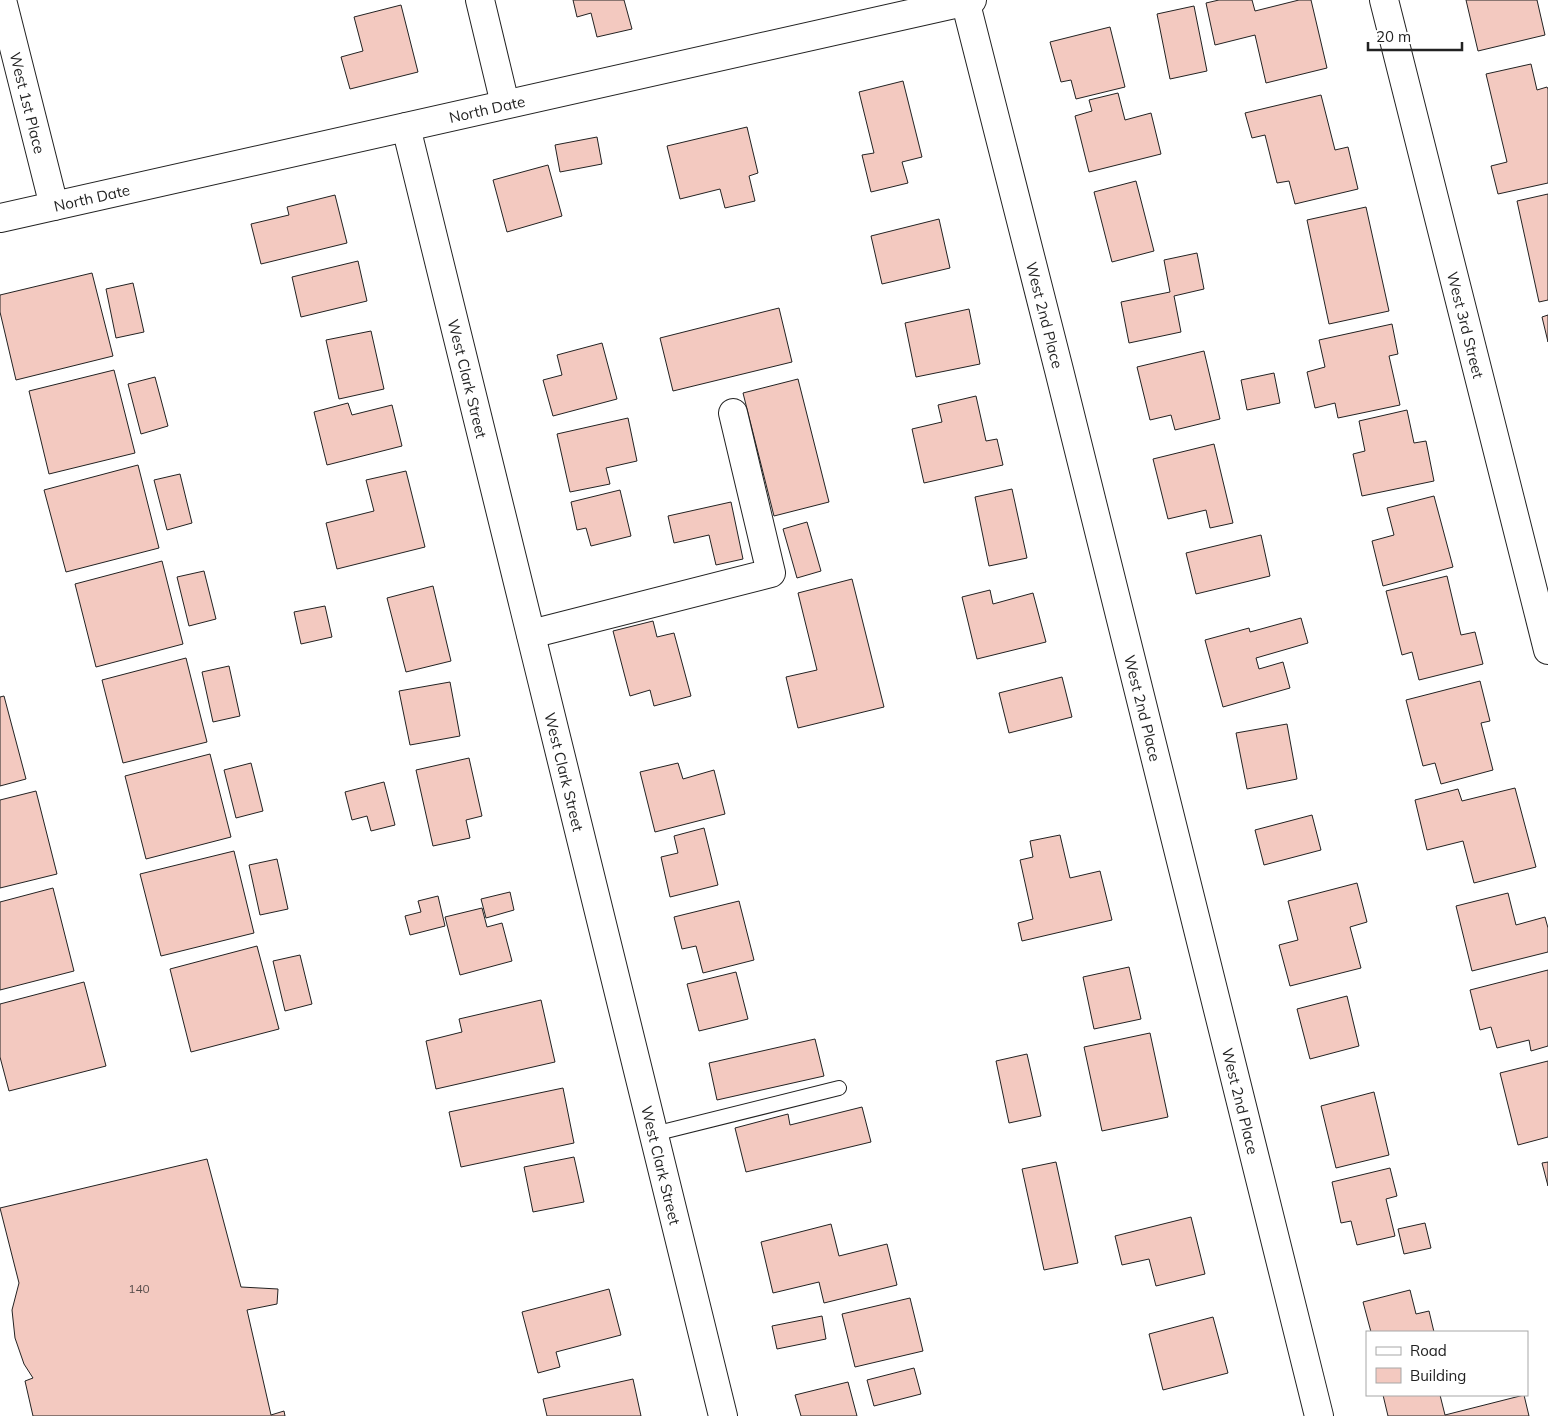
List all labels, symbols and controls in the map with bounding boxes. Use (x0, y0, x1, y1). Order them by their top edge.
scale bar (1368, 20, 1462, 52)
text: 20 m (1376, 27, 1411, 46)
street label: West 1st Place (6, 50, 50, 155)
street label: North Date (447, 91, 527, 127)
street label: North Date (52, 180, 131, 215)
street label: West 2nd Place (1022, 260, 1068, 370)
street label: West 3rd Street (1443, 269, 1489, 380)
street label: West Clark Street (444, 317, 492, 440)
street label: West 2nd Place (1121, 653, 1165, 763)
street label: West Clark Street (541, 710, 588, 833)
street label: West 2nd Place (1218, 1046, 1263, 1156)
street label: West Clark Street (637, 1104, 685, 1227)
house number: 140 (128, 1281, 150, 1296)
legend (1366, 1331, 1528, 1396)
text: Road (1410, 1341, 1447, 1360)
text: Building (1410, 1366, 1466, 1385)

